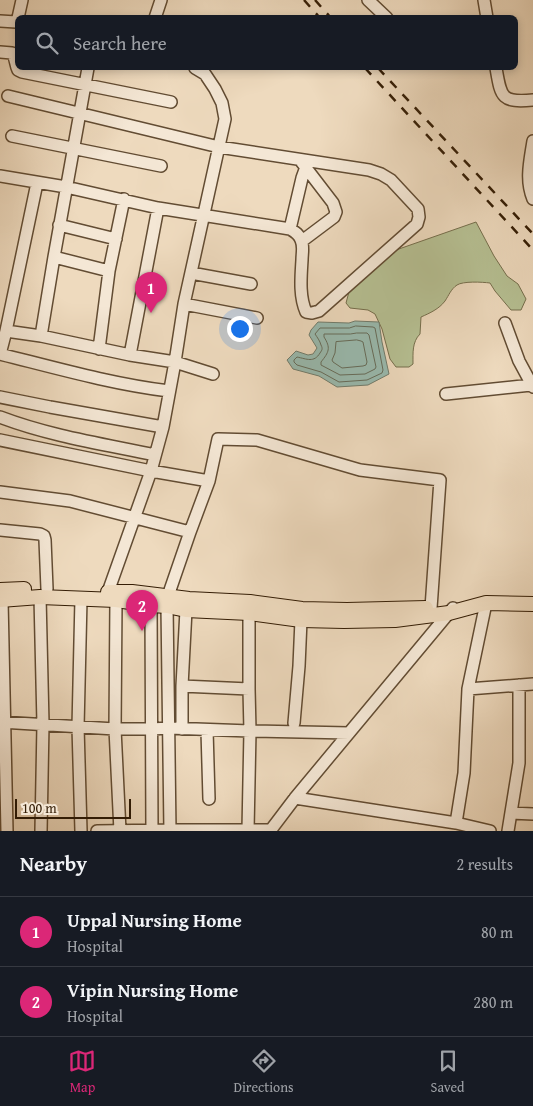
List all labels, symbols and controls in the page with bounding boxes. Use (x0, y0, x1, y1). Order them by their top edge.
search box (15, 15, 518, 70)
icon: search (33, 29, 61, 57)
text: Search here (73, 29, 167, 57)
pin: 1 (135, 272, 167, 313)
your location (227, 316, 253, 342)
pin: 2 (126, 590, 158, 631)
scale bar (15, 796, 131, 819)
text: 100 m (22, 798, 57, 818)
text: Nearby (20, 848, 87, 879)
text: 2 results (456, 852, 513, 876)
text: Uppal Nursing Home (67, 906, 242, 934)
text: 1 (32, 920, 40, 944)
text: 80 m (481, 920, 513, 944)
text: Hospital (67, 934, 123, 958)
text: Vipin Nursing Home (67, 976, 238, 1004)
text: 2 (32, 990, 40, 1014)
text: 280 m (473, 990, 513, 1014)
text: Hospital (67, 1004, 123, 1028)
tab: Map (68, 1047, 96, 1097)
tab: Directions (233, 1047, 294, 1097)
tab: Saved (431, 1047, 465, 1097)

